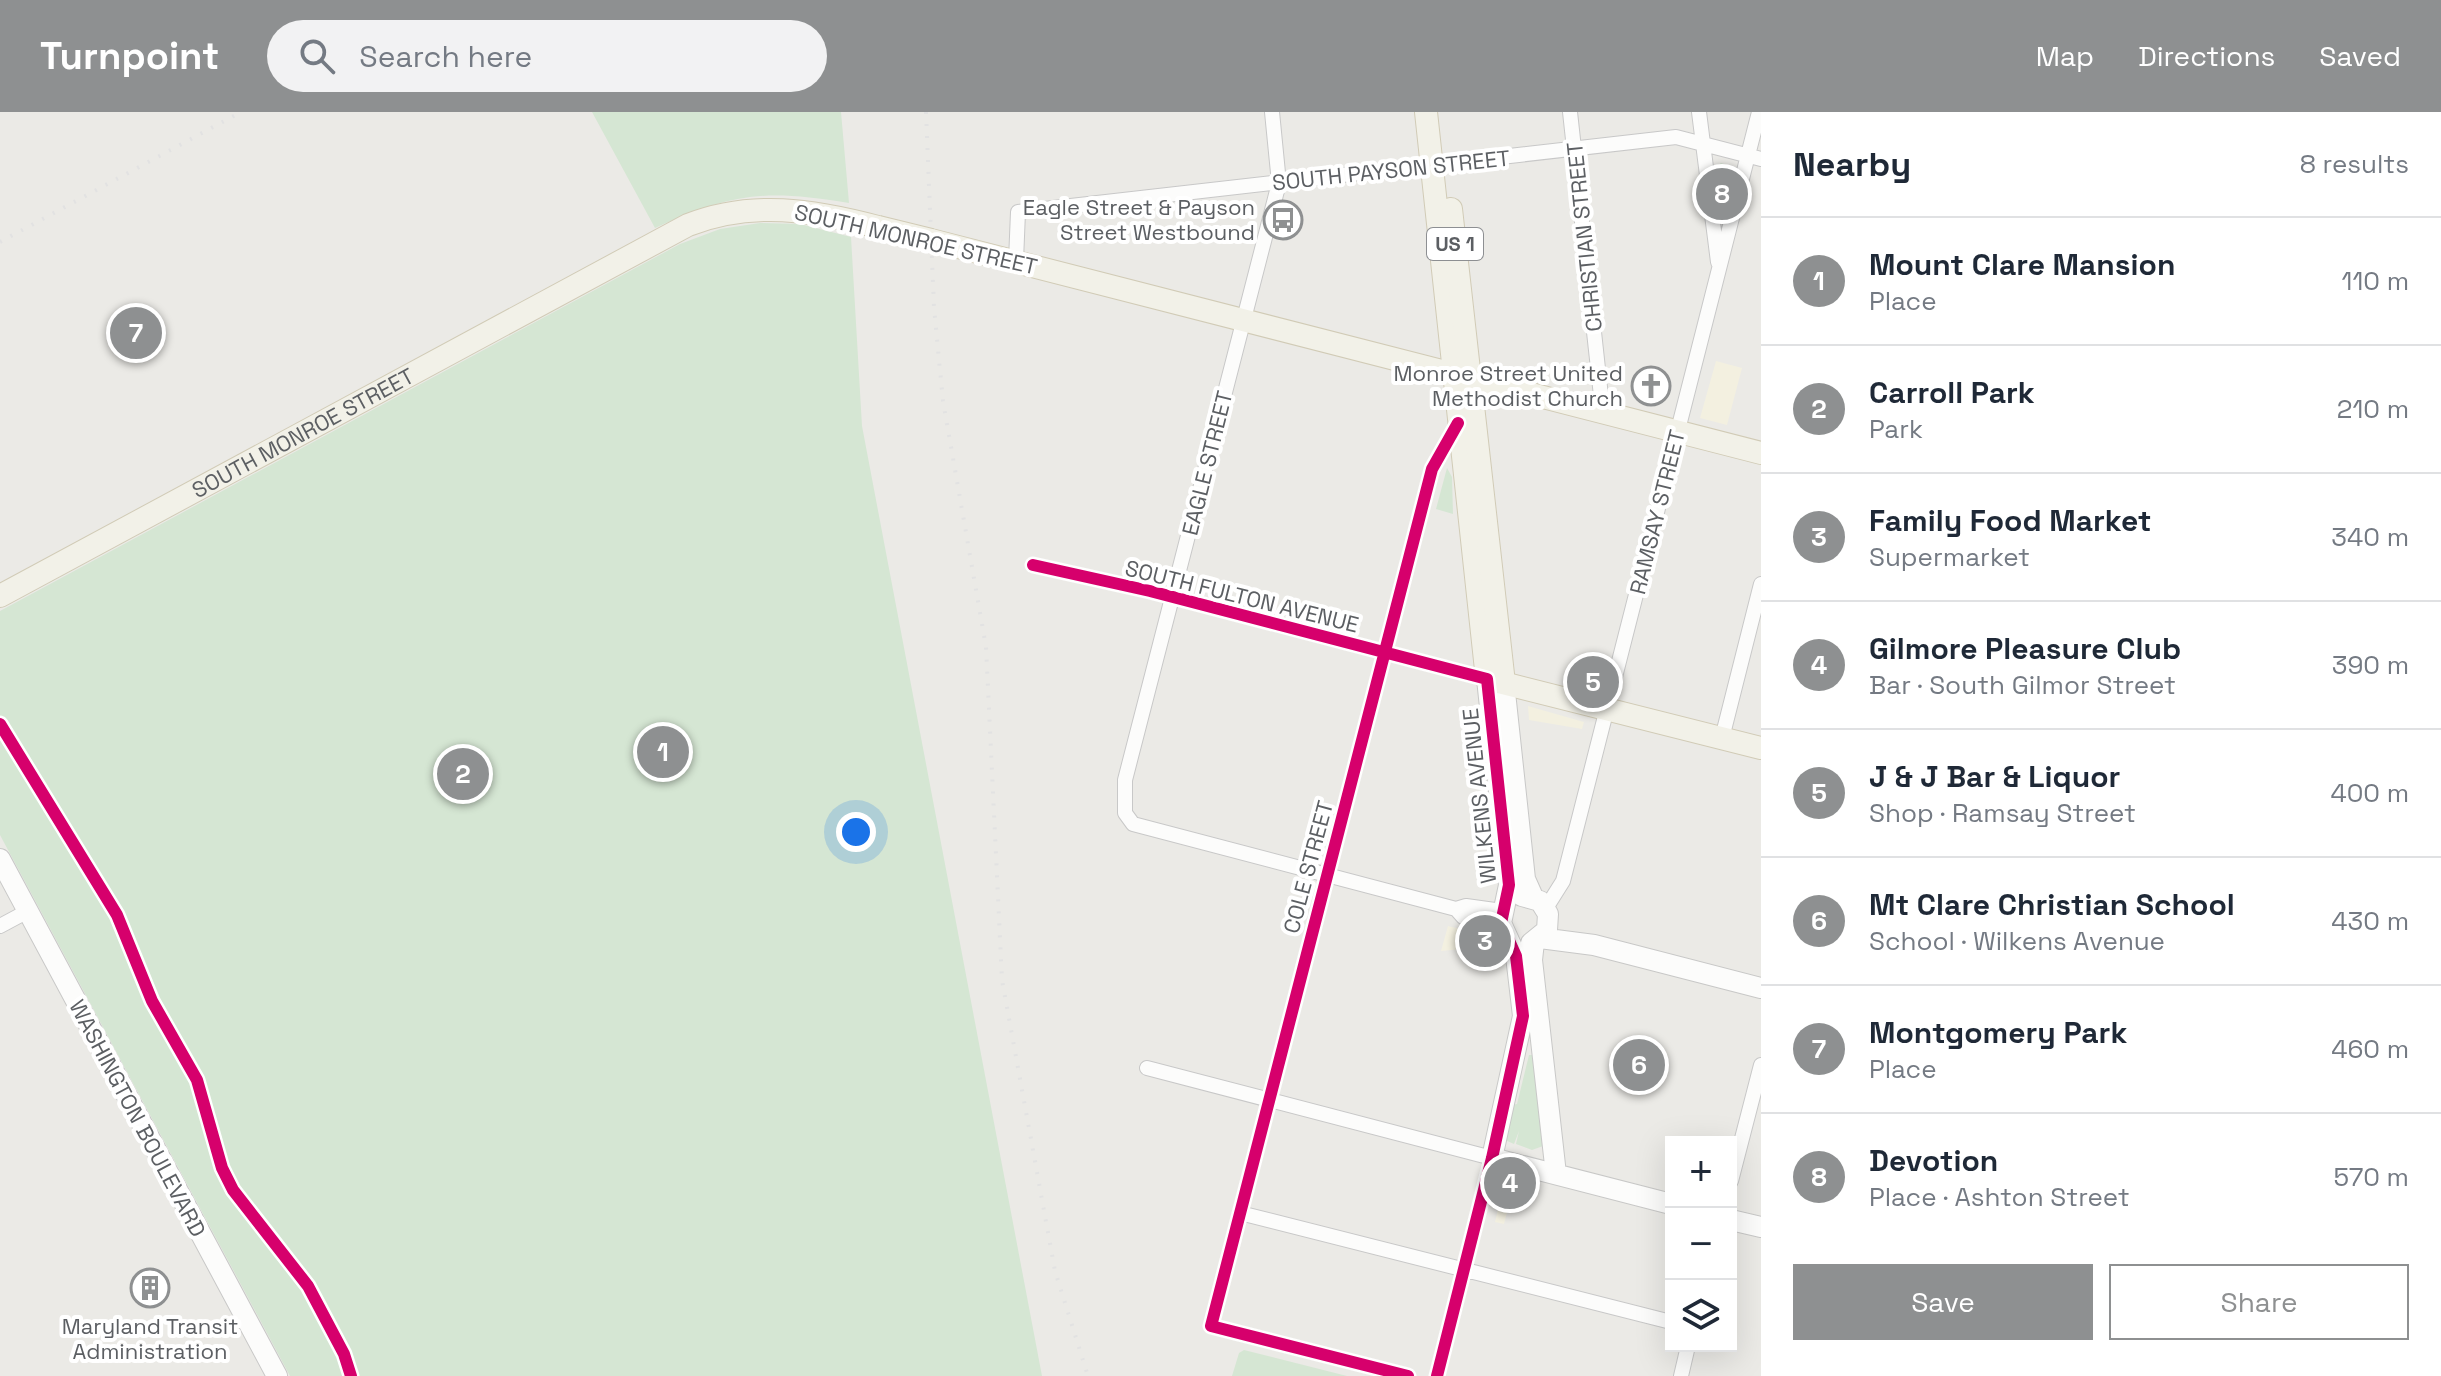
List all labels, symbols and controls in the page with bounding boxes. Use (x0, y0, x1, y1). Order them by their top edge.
search box (267, 20, 827, 92)
text: Turnpoint (40, 32, 219, 80)
icon: search (295, 34, 339, 78)
text: Search here (359, 37, 532, 76)
text: Map (2036, 38, 2094, 74)
text: Directions (2138, 38, 2275, 74)
text: Saved (2319, 38, 2401, 74)
street label: CHRISTIAN STREET (1560, 141, 1608, 333)
text: Nearby (1793, 143, 1911, 186)
street label: SOUTH PAYSON STREET (1271, 144, 1511, 196)
text: 8 results (2300, 147, 2409, 181)
pin: 8 (1696, 164, 1748, 224)
place label: Eagle Street & Payson Street Westbound (1023, 193, 1255, 246)
street label: SOUTH MONROE STREET (792, 197, 1040, 281)
bus stop icon: Eagle Street & Payson Street Westbound (1262, 199, 1304, 241)
road number: US 1 (1427, 228, 1483, 260)
text: Mount Clare Mansion (1869, 245, 2175, 284)
text: 1 (1813, 264, 1825, 298)
text: 110 m (2342, 264, 2409, 298)
text: Place (1869, 284, 1937, 318)
pin: 7 (110, 303, 162, 363)
place label: Monroe Street United Methodist Church (1393, 359, 1623, 412)
street label: SOUTH MONROE STREET (187, 361, 419, 504)
church icon: Monroe Street United Methodist Church (1630, 365, 1672, 407)
text: Carroll Park (1869, 373, 2035, 412)
street label: EAGLE STREET (1176, 388, 1238, 538)
text: 2 (1811, 392, 1827, 426)
text: 210 m (2337, 392, 2409, 426)
text: Park (1869, 412, 1923, 446)
street label: RAMSAY STREET (1623, 427, 1691, 597)
text: Family Food Market (1869, 501, 2151, 540)
text: 3 (1811, 520, 1827, 554)
text: 340 m (2331, 520, 2409, 554)
text: Supermarket (1869, 540, 2030, 574)
street label: SOUTH FULTON AVENUE (1122, 553, 1362, 639)
text: Gilmore Pleasure Club (1869, 629, 2181, 668)
text: 4 (1811, 648, 1827, 682)
text: 390 m (2332, 648, 2409, 682)
pin: 5 (1567, 652, 1619, 712)
text: Bar · South Gilmor Street (1869, 668, 2176, 702)
street label: WILKENS AVENUE (1456, 707, 1502, 885)
pin: 1 (637, 722, 689, 782)
pin: 2 (437, 744, 489, 804)
text: J & J Bar & Liquor (1869, 757, 2120, 796)
text: 5 (1811, 776, 1827, 810)
text: 400 m (2330, 776, 2409, 810)
text: Shop · Ramsay Street (1869, 796, 2136, 830)
street label: COLE STREET (1277, 798, 1339, 936)
your location (836, 812, 876, 852)
text: Mt Clare Christian School (1869, 885, 2235, 924)
text: 6 (1811, 904, 1827, 938)
text: 430 m (2331, 904, 2409, 938)
pin: 3 (1459, 911, 1511, 971)
text: School · Wilkens Avenue (1869, 924, 2165, 958)
street label: WASHINGTON BOULEVARD (64, 995, 212, 1241)
text: Montgomery Park (1869, 1013, 2127, 1052)
text: 7 (1812, 1032, 1826, 1066)
text: 460 m (2331, 1032, 2409, 1066)
pin: 6 (1613, 1035, 1665, 1095)
text: Place (1869, 1052, 1937, 1086)
map controls (1665, 1136, 1737, 1352)
button: + (1665, 1136, 1737, 1208)
text: Devotion (1869, 1141, 1998, 1180)
pin: 4 (1484, 1153, 1536, 1213)
text: 8 (1811, 1160, 1827, 1194)
text: 570 m (2334, 1160, 2409, 1194)
text: Place · Ashton Street (1869, 1180, 2130, 1214)
button: − (1665, 1208, 1737, 1280)
button: Save (1793, 1264, 2093, 1340)
button: Share (2109, 1264, 2409, 1340)
building icon: Maryland Transit Administration (129, 1267, 171, 1309)
button: layers (1665, 1280, 1737, 1352)
place label: Maryland Transit Administration (62, 1312, 238, 1365)

